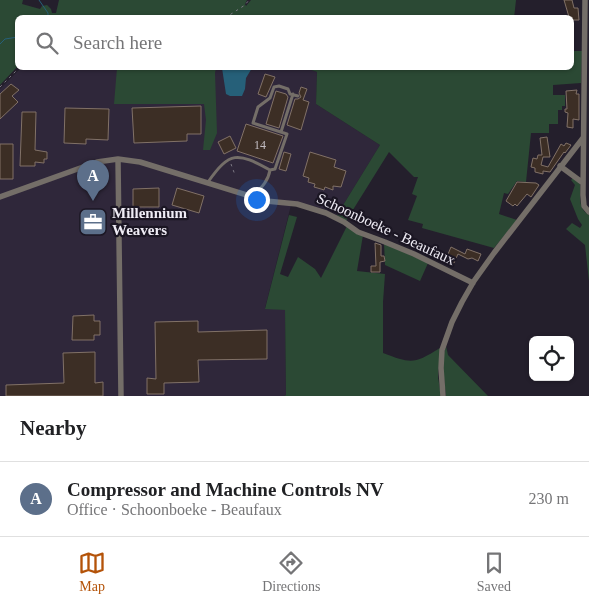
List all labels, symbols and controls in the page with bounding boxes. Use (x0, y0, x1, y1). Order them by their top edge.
search box (15, 15, 574, 70)
icon: search (33, 29, 61, 57)
text: Search here (73, 32, 162, 53)
house number: 14 (254, 138, 266, 152)
pin: A (77, 160, 109, 201)
your location (244, 187, 270, 213)
street label: Schoonboeke - Beaufaux (314, 190, 458, 268)
place label: Millennium Weavers (112, 205, 188, 238)
office icon: Millennium Weavers (78, 207, 108, 237)
map controls (529, 336, 574, 381)
button: locate (529, 336, 574, 381)
text: Nearby (20, 416, 87, 440)
text: Compressor and Machine Controls NV (67, 479, 384, 500)
text: A (30, 490, 42, 507)
text: 230 m (529, 490, 569, 507)
text: Office · Schoonboeke - Beaufaux (67, 501, 282, 518)
tab: Map (78, 549, 106, 595)
tab: Directions (262, 549, 321, 595)
tab: Saved (477, 549, 511, 595)

